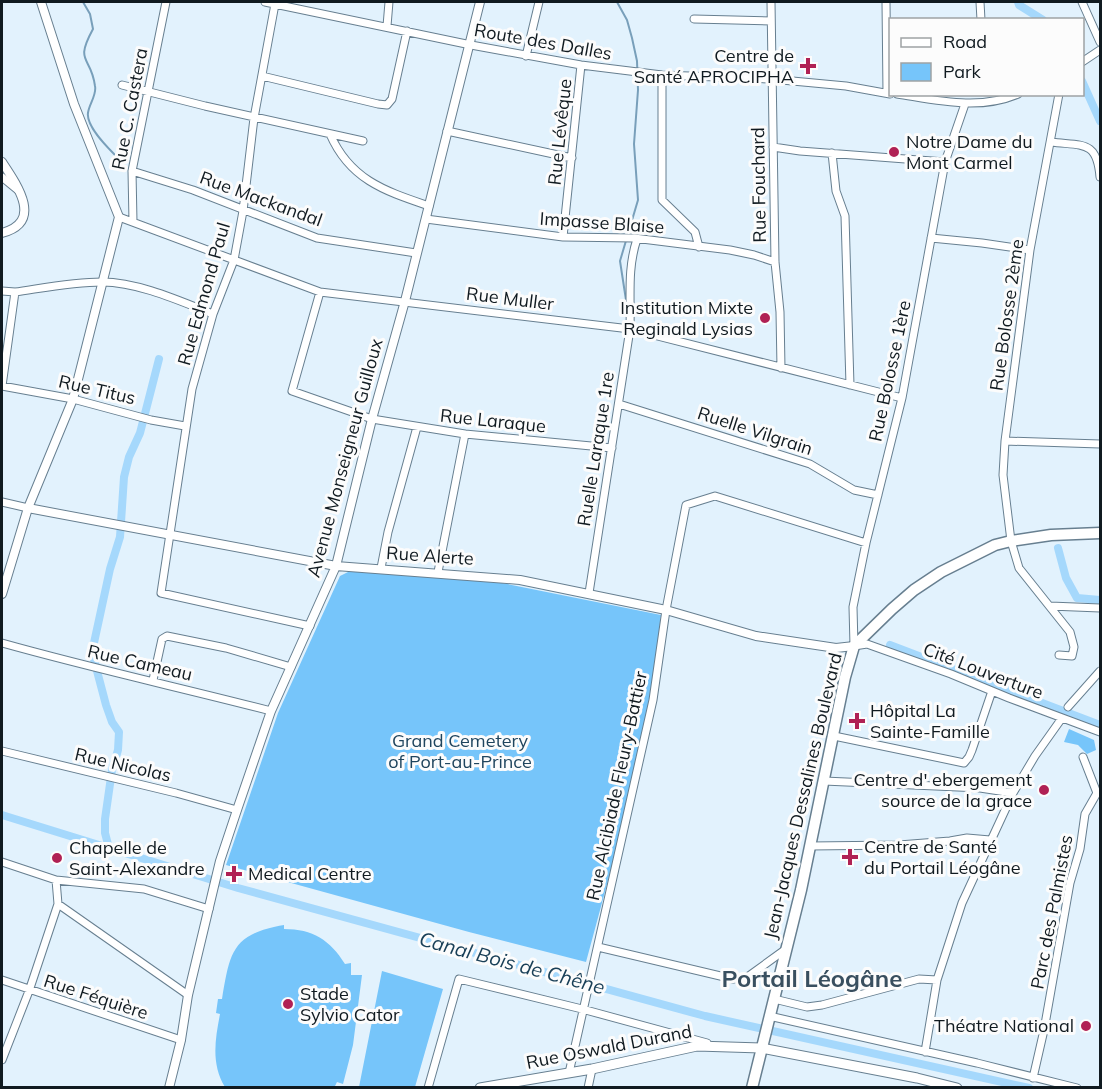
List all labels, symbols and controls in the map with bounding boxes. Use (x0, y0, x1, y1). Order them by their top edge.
street label: Route des Dalles (472, 18, 614, 65)
legend (889, 18, 1084, 96)
text: Road (943, 30, 987, 53)
place label: Centre de Santé APROCIPHA (634, 44, 794, 88)
street label: Rue C. Castera (106, 46, 153, 172)
marker: Centre de Santé APROCIPHA (799, 57, 817, 75)
text: Park (943, 60, 982, 83)
street label: Rue Lévêque (542, 78, 577, 186)
street label: Rue Fouchard (746, 127, 771, 243)
place label: Notre Dame du Mont Carmel (906, 130, 1033, 174)
marker: Notre Dame du Mont Carmel (887, 145, 901, 159)
street label: Rue Mackandal (197, 166, 326, 231)
street label: Impasse Blaise (539, 207, 665, 238)
street label: Rue Edmond Paul (172, 220, 235, 368)
street label: Rue Bolosse 2ème (984, 238, 1029, 392)
street label: Rue Muller (465, 282, 556, 315)
place label: Institution Mixte Reginald Lysias (620, 296, 753, 340)
street label: Rue Bolosse 1ère (863, 298, 916, 443)
marker: Institution Mixte Reginald Lysias (758, 311, 772, 325)
street label: Avenue Monseigneur Guilloux (302, 336, 388, 580)
street label: Rue Titus (56, 370, 138, 410)
street label: Ruelle Laraque 1re (572, 370, 619, 528)
street label: Ruelle Vilgrain (695, 401, 816, 460)
street label: Rue Laraque (439, 404, 547, 437)
street label: Rue Alerte (386, 541, 475, 570)
street label: Cité Louverture (920, 637, 1046, 704)
street label: Rue Cameau (85, 639, 195, 686)
street label: Jean-Jacques Dessalines Boulevard (758, 651, 847, 941)
street label: Rue Alcibiade Fleury-Battier (581, 669, 652, 903)
place label: Hôpital La Sainte-Famille (870, 699, 990, 743)
marker: Hôpital La Sainte-Famille (848, 712, 866, 730)
park label: Grand Cemetery of Port-au-Prince (388, 729, 532, 773)
street label: Rue Nicolas (73, 742, 174, 787)
place label: Centre d' ebergement source de la grace (853, 768, 1032, 812)
marker: Centre d' ebergement source de la grace (1037, 783, 1051, 797)
street label: Parc des Palmistes (1025, 833, 1078, 991)
place label: Centre de Santé du Portail Léogâne (864, 835, 1021, 879)
place label: Chapelle de Saint-Alexandre (69, 836, 204, 880)
marker: Centre de Santé du Portail Léogâne (841, 848, 859, 866)
marker: Chapelle de Saint-Alexandre (50, 851, 64, 865)
place label: Medical Centre (248, 862, 371, 885)
marker: Medical Centre (225, 865, 243, 883)
water label: Canal Bois de Chêne (417, 926, 608, 999)
district label: Portail Léogâne (722, 963, 902, 993)
street label: Rue Féquière (41, 969, 151, 1024)
place label: Stade Sylvio Cator (300, 982, 400, 1026)
marker: Stade Sylvio Cator (281, 997, 295, 1011)
place label: Théatre National (934, 1014, 1074, 1037)
street label: Rue Oswald Durand (524, 1019, 694, 1074)
marker: Théatre National (1079, 1019, 1093, 1033)

